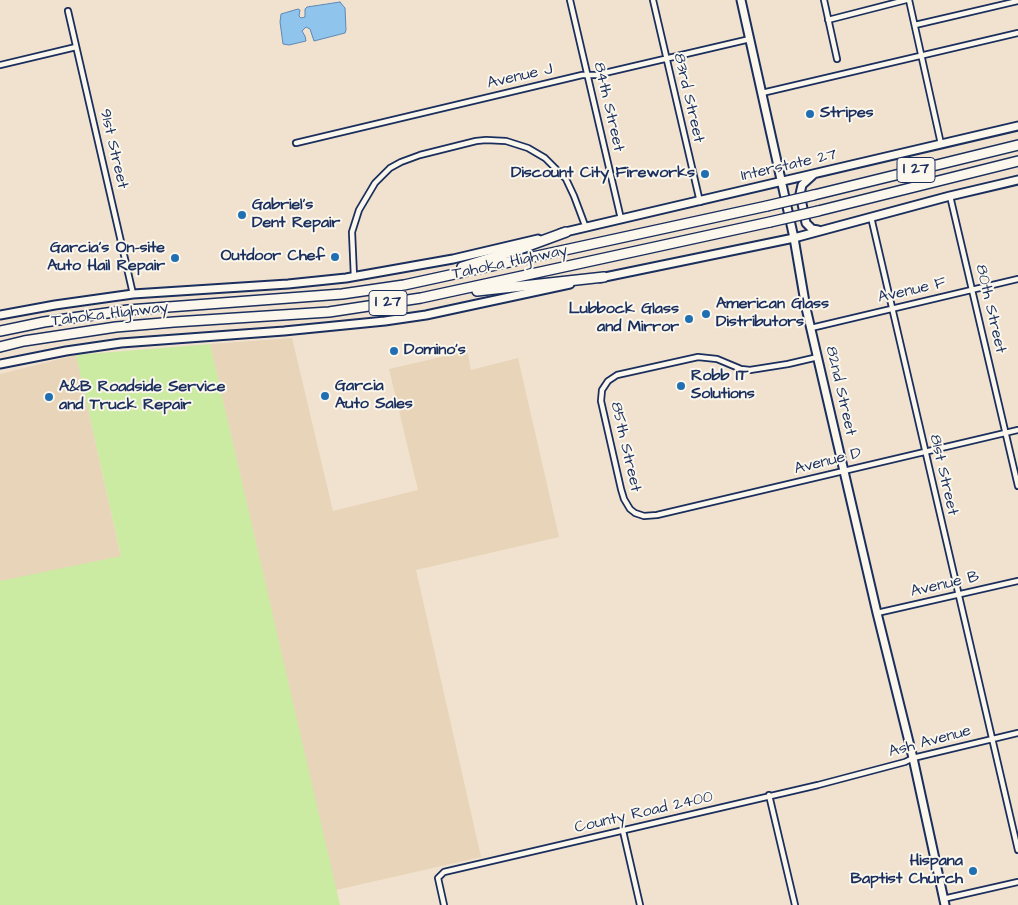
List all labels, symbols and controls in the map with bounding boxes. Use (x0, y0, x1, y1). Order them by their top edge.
street label: 83rd Street (668, 51, 708, 145)
street label: Avenue J (485, 60, 555, 94)
street label: 84th Street (588, 60, 628, 154)
place label: Stripes (820, 104, 874, 124)
street label: 91st Street (94, 107, 132, 191)
marker: Stripes (804, 108, 816, 120)
street label: Interstate 27 (739, 146, 839, 186)
road number: I 27 (897, 158, 935, 182)
place label: Discount City Fireworks (511, 164, 695, 184)
marker: Discount City Fireworks (699, 168, 711, 180)
place label: Gabriel's Dent Repair (252, 196, 340, 234)
marker: Gabriel's Dent Repair (236, 209, 248, 221)
place label: Garcia’s On-site Auto Hail Repair (47, 239, 165, 277)
street label: Tahoka Highway (451, 241, 569, 285)
place label: Outdoor Chef (221, 247, 325, 267)
marker: Outdoor Chef (329, 251, 341, 263)
marker: Garcia’s On-site Auto Hail Repair (169, 252, 181, 264)
street label: 80th Street (970, 263, 1010, 355)
street label: Avenue F (876, 274, 948, 308)
road number: I 27 (369, 290, 407, 316)
place label: American Glass Distributors (716, 295, 829, 333)
street label: Tahoka Highway (50, 298, 170, 332)
place label: Lubbock Glass and Mirror (569, 300, 679, 338)
marker: American Glass Distributors (700, 308, 712, 320)
marker: Lubbock Glass and Mirror (683, 313, 695, 325)
place label: Domino's (404, 341, 466, 361)
street label: 82nd Street (820, 344, 860, 438)
marker: Domino's (388, 345, 400, 357)
place label: Robb IT Solutions (691, 367, 755, 405)
place label: Garcia Auto Sales (335, 377, 413, 415)
place label: A&B Roadside Service and Truck Repair (59, 378, 225, 416)
marker: Robb IT Solutions (675, 380, 687, 392)
marker: Garcia Auto Sales (319, 390, 331, 402)
marker: A&B Roadside Service and Truck Repair (43, 391, 55, 403)
street label: 85th Street (605, 400, 645, 494)
street label: 81st Street (924, 433, 962, 517)
street label: Avenue D (792, 444, 864, 480)
street label: Avenue B (909, 568, 981, 602)
street label: Ash Avenue (887, 722, 973, 762)
street label: County Road 2400 (573, 788, 715, 838)
place label: Hispana Baptist Church (851, 852, 963, 890)
marker: Hispana Baptist Church (967, 865, 979, 877)

